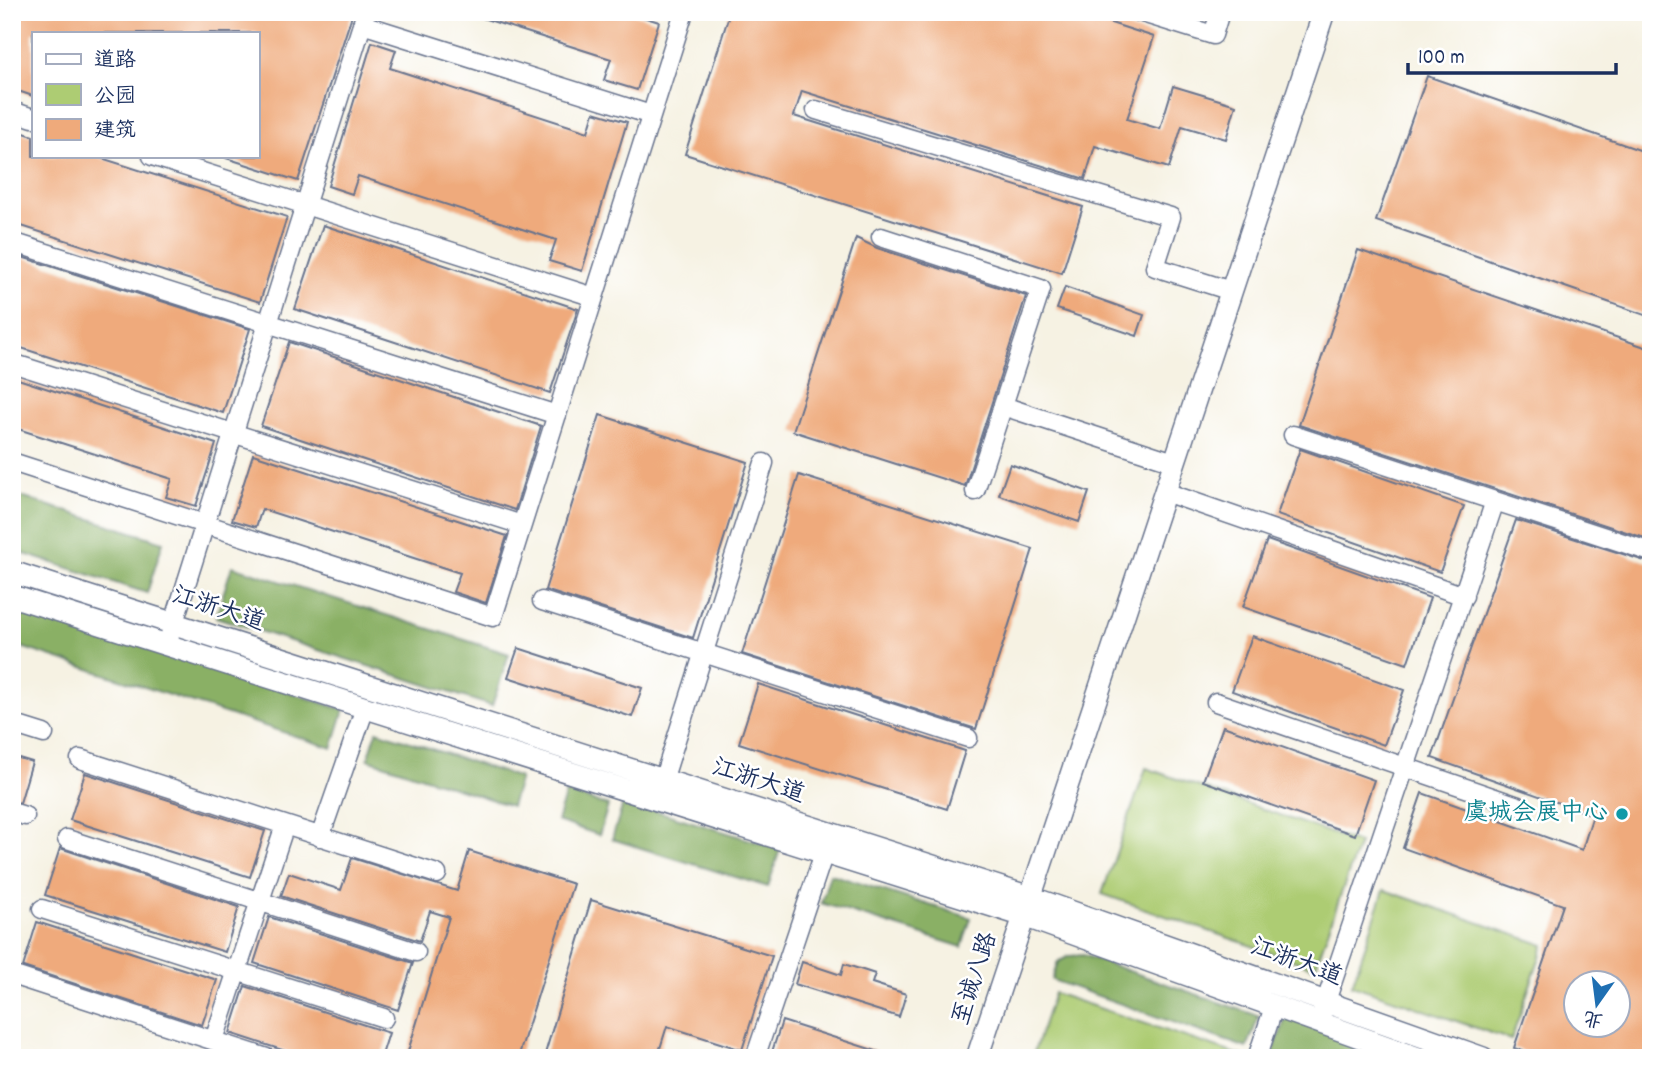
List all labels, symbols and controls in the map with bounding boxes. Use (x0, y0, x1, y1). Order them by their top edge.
legend (32, 32, 259, 158)
scale bar (1408, 32, 1616, 76)
text: 100 m (1418, 44, 1465, 74)
text: 道路 (94, 47, 136, 77)
text: 公园 (94, 83, 136, 113)
text: 建筑 (94, 117, 136, 147)
street label: 江浙大道 (167, 579, 269, 641)
street label: 江浙大道 (707, 751, 809, 813)
place label: 虞城会展中心 (1464, 797, 1608, 831)
marker: 虞城会展中心 (1614, 806, 1630, 822)
street label: 至诚八路 (945, 928, 1007, 1030)
street label: 江浙大道 (1245, 931, 1347, 995)
north arrow (1562, 968, 1632, 1038)
text: 北 (1581, 1002, 1606, 1032)

